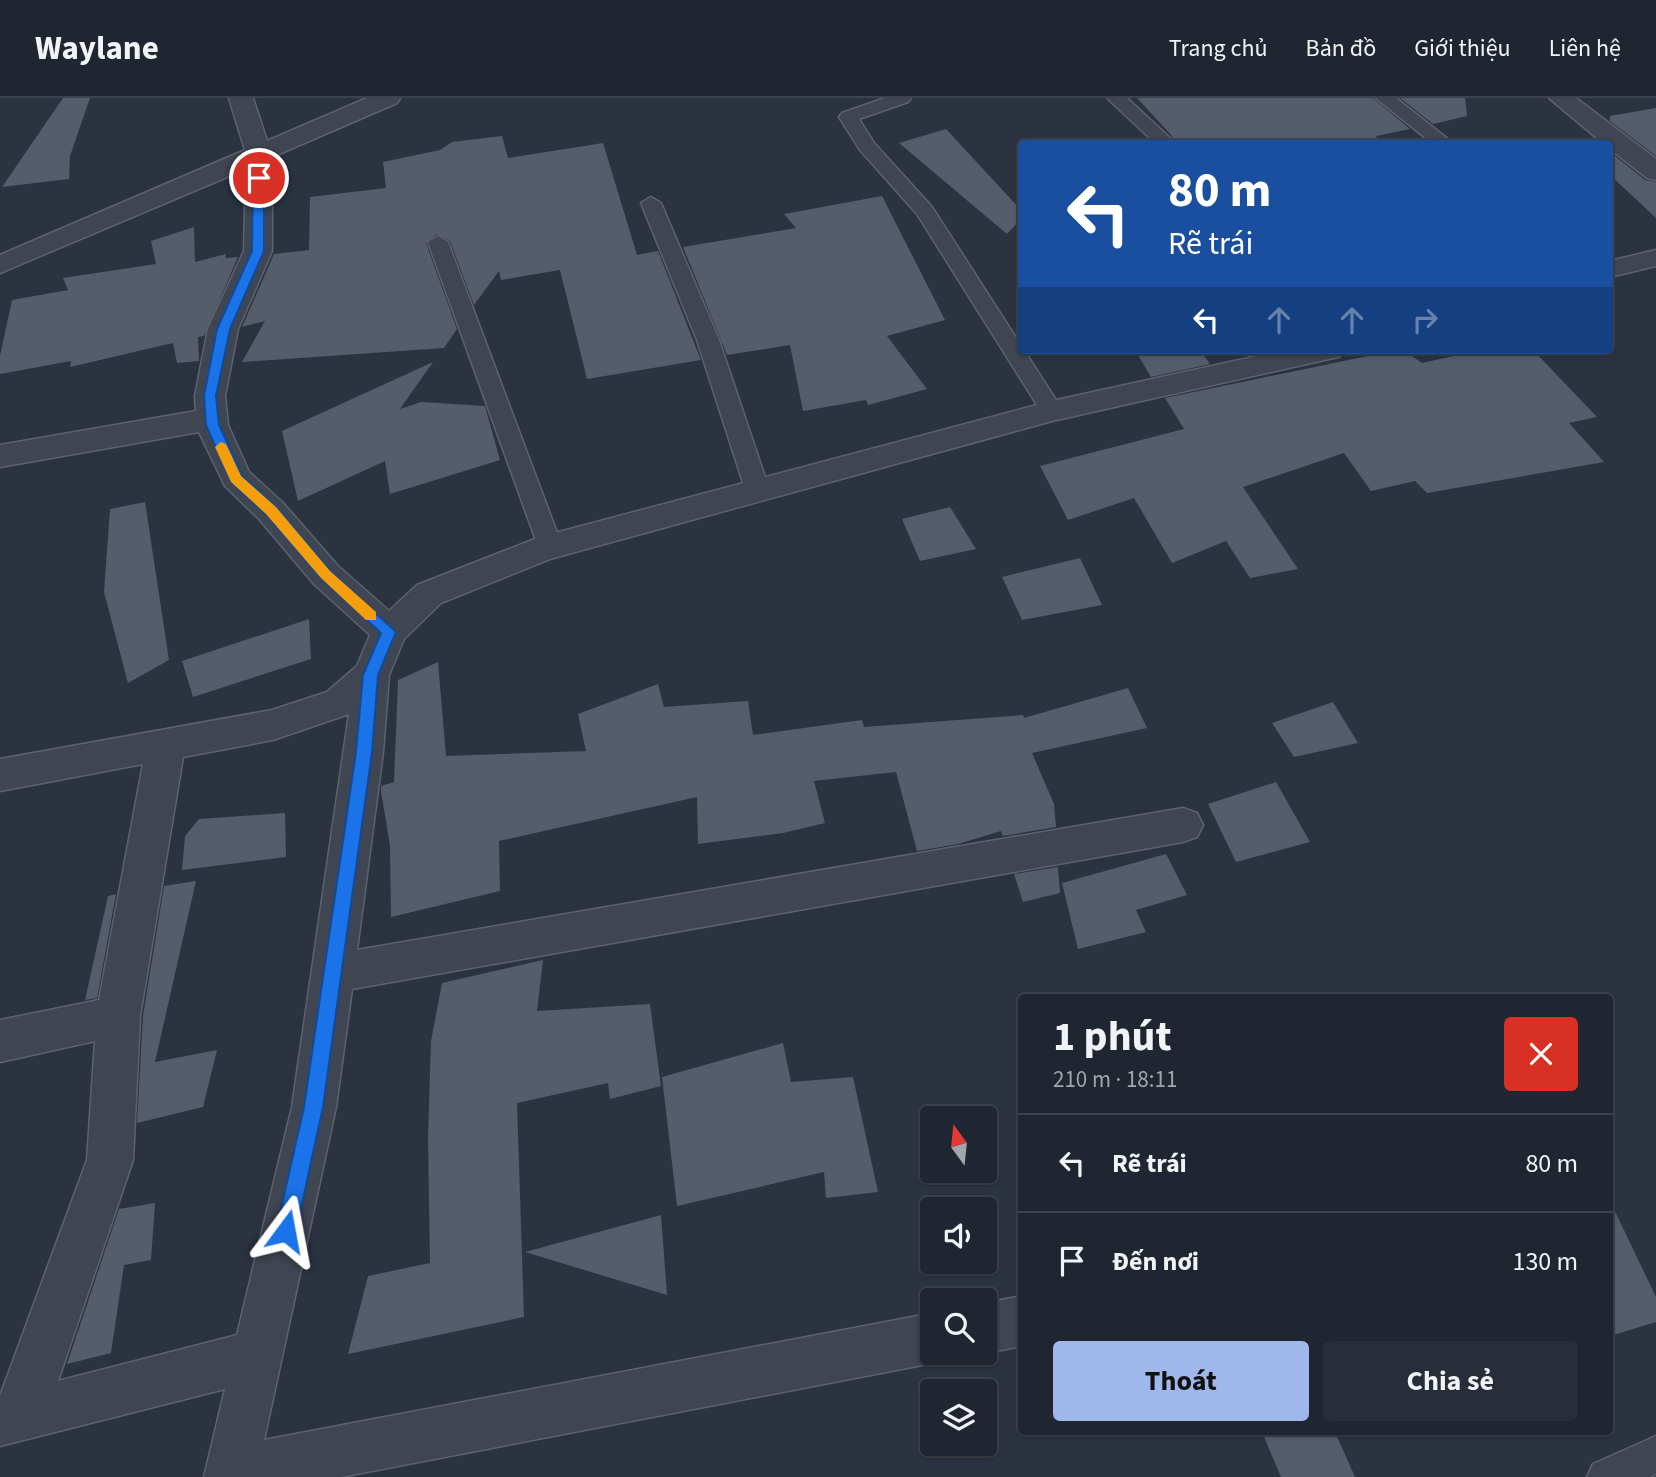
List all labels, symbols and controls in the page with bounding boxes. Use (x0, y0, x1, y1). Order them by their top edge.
text: Waylane (35, 25, 159, 72)
text: Trang chủ (1169, 31, 1268, 66)
text: Bản đồ (1306, 31, 1376, 66)
text: Giới thiệu (1414, 31, 1511, 66)
text: Liên hệ (1549, 31, 1621, 66)
pin (229, 148, 289, 208)
text: 80 m (1168, 156, 1272, 226)
icon: arrive (240, 159, 278, 197)
icon: left (1053, 168, 1144, 259)
text: Rẽ trái (1168, 221, 1253, 267)
icon: left (1187, 301, 1225, 339)
icon: ahead (1260, 301, 1298, 339)
icon: ahead (1333, 301, 1371, 339)
icon: right (1406, 301, 1444, 339)
text: 1 phút (1053, 1007, 1172, 1067)
button: close (1504, 1017, 1578, 1091)
text: 210 m · 18:11 (1053, 1063, 1177, 1096)
north arrow (920, 1106, 998, 1183)
map controls (920, 1106, 997, 1456)
icon: left (1053, 1144, 1091, 1182)
text: Rẽ trái (1112, 1145, 1187, 1182)
text: 80 m (1525, 1145, 1578, 1182)
position arrow (249, 1194, 323, 1268)
button: sound (920, 1197, 997, 1274)
icon: arrive (1053, 1242, 1091, 1280)
text: Đến nơi (1112, 1243, 1199, 1280)
text: 130 m (1512, 1243, 1578, 1280)
button: search (920, 1288, 997, 1365)
button: Thoát (1053, 1341, 1309, 1421)
button: Chia sẻ (1323, 1341, 1578, 1421)
button: layers (920, 1379, 997, 1456)

